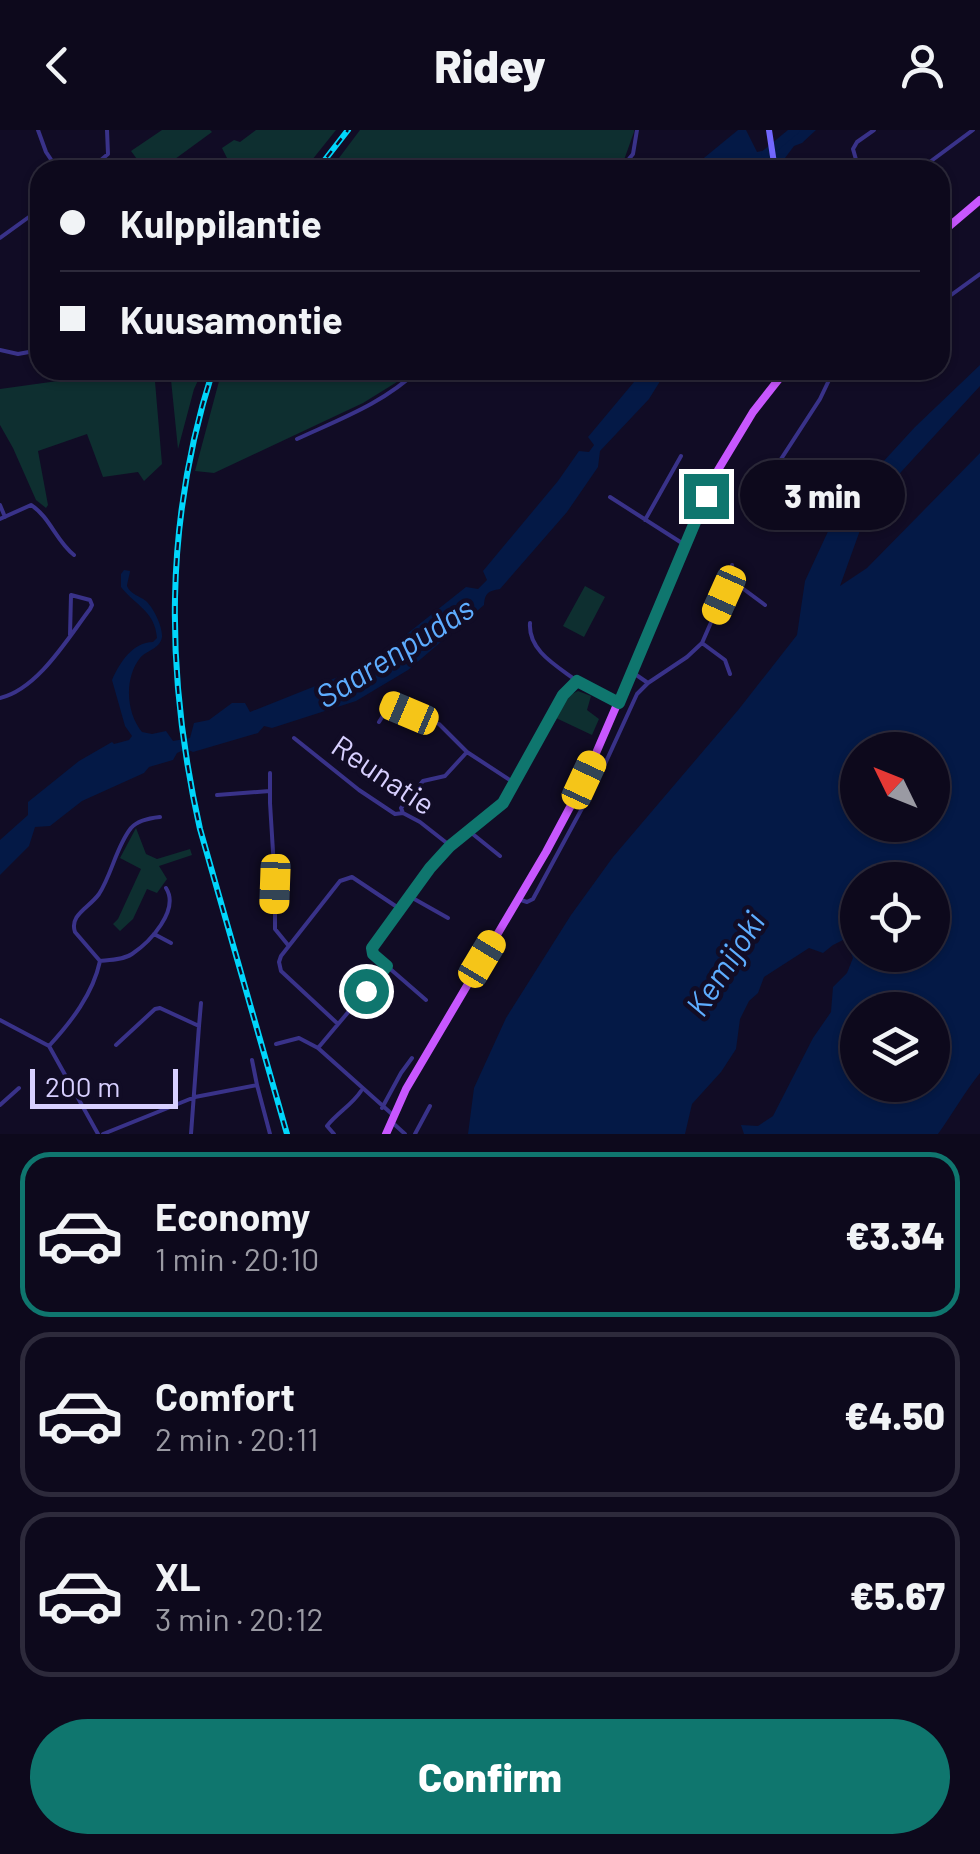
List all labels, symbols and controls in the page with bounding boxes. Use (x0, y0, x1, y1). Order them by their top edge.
icon: back (30, 38, 85, 93)
text: Ridey (434, 38, 546, 92)
icon: person (895, 38, 950, 93)
text: Kulppilantie (120, 200, 322, 246)
text: Kuusamontie (120, 296, 343, 342)
callout: 3 min (741, 461, 906, 531)
route end (684, 474, 729, 519)
text: 3 min (784, 476, 861, 514)
car (698, 561, 750, 629)
water label: Saarenpudas (308, 587, 480, 715)
car (376, 687, 442, 739)
street label: Reunatie (326, 727, 442, 821)
north arrow (840, 732, 950, 842)
map controls (840, 732, 950, 1102)
car (558, 746, 610, 814)
car (259, 853, 291, 915)
button: locate (840, 862, 950, 972)
water label: Kemijoki (676, 904, 772, 1022)
car (454, 926, 510, 992)
route start (344, 969, 389, 1014)
button: layers (840, 992, 950, 1102)
scale bar (30, 1064, 178, 1108)
text: 200 m (45, 1069, 120, 1103)
icon: car (35, 1190, 125, 1280)
text: Economy (155, 1193, 310, 1239)
text: €3.34 (845, 1212, 945, 1258)
text: 1 min · 20:10 (155, 1239, 319, 1277)
icon: car (35, 1370, 125, 1460)
text: Comfort (155, 1373, 295, 1419)
text: €4.50 (845, 1392, 945, 1438)
text: 2 min · 20:11 (155, 1419, 319, 1457)
icon: car (35, 1550, 125, 1640)
text: XL (155, 1553, 201, 1599)
text: €5.67 (850, 1572, 945, 1618)
text: 3 min · 20:12 (155, 1599, 324, 1637)
button: Confirm (30, 1719, 950, 1834)

